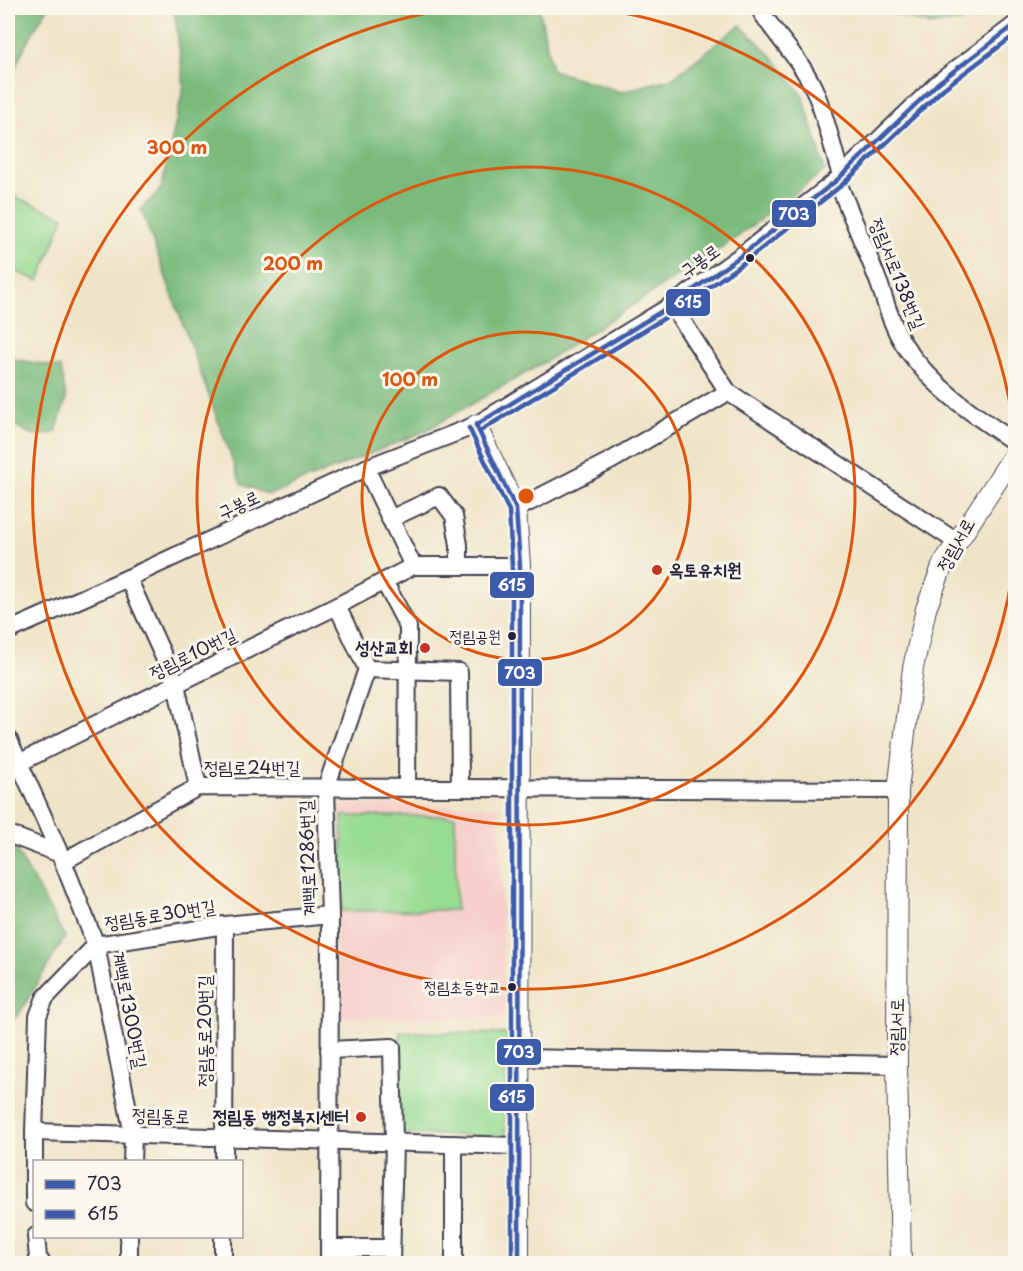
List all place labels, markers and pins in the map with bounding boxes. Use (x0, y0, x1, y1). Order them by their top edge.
unlabelled marker (744, 252, 756, 264)
centre of rings (516, 486, 536, 506)
place label: 옥토유치원 (669, 555, 741, 582)
marker: 옥토유치원 (650, 563, 664, 577)
place label: 정림공원 (450, 623, 501, 647)
marker: 정림공원 (506, 630, 518, 642)
place label: 성산교회 (355, 633, 413, 660)
marker: 성산교회 (418, 641, 432, 655)
place label: 정림초등학교 (424, 974, 501, 998)
marker: 정림초등학교 (506, 981, 518, 993)
place label: 정림동 행정복지센터 (213, 1102, 349, 1129)
marker: 정림동 행정복지센터 (354, 1110, 368, 1124)

